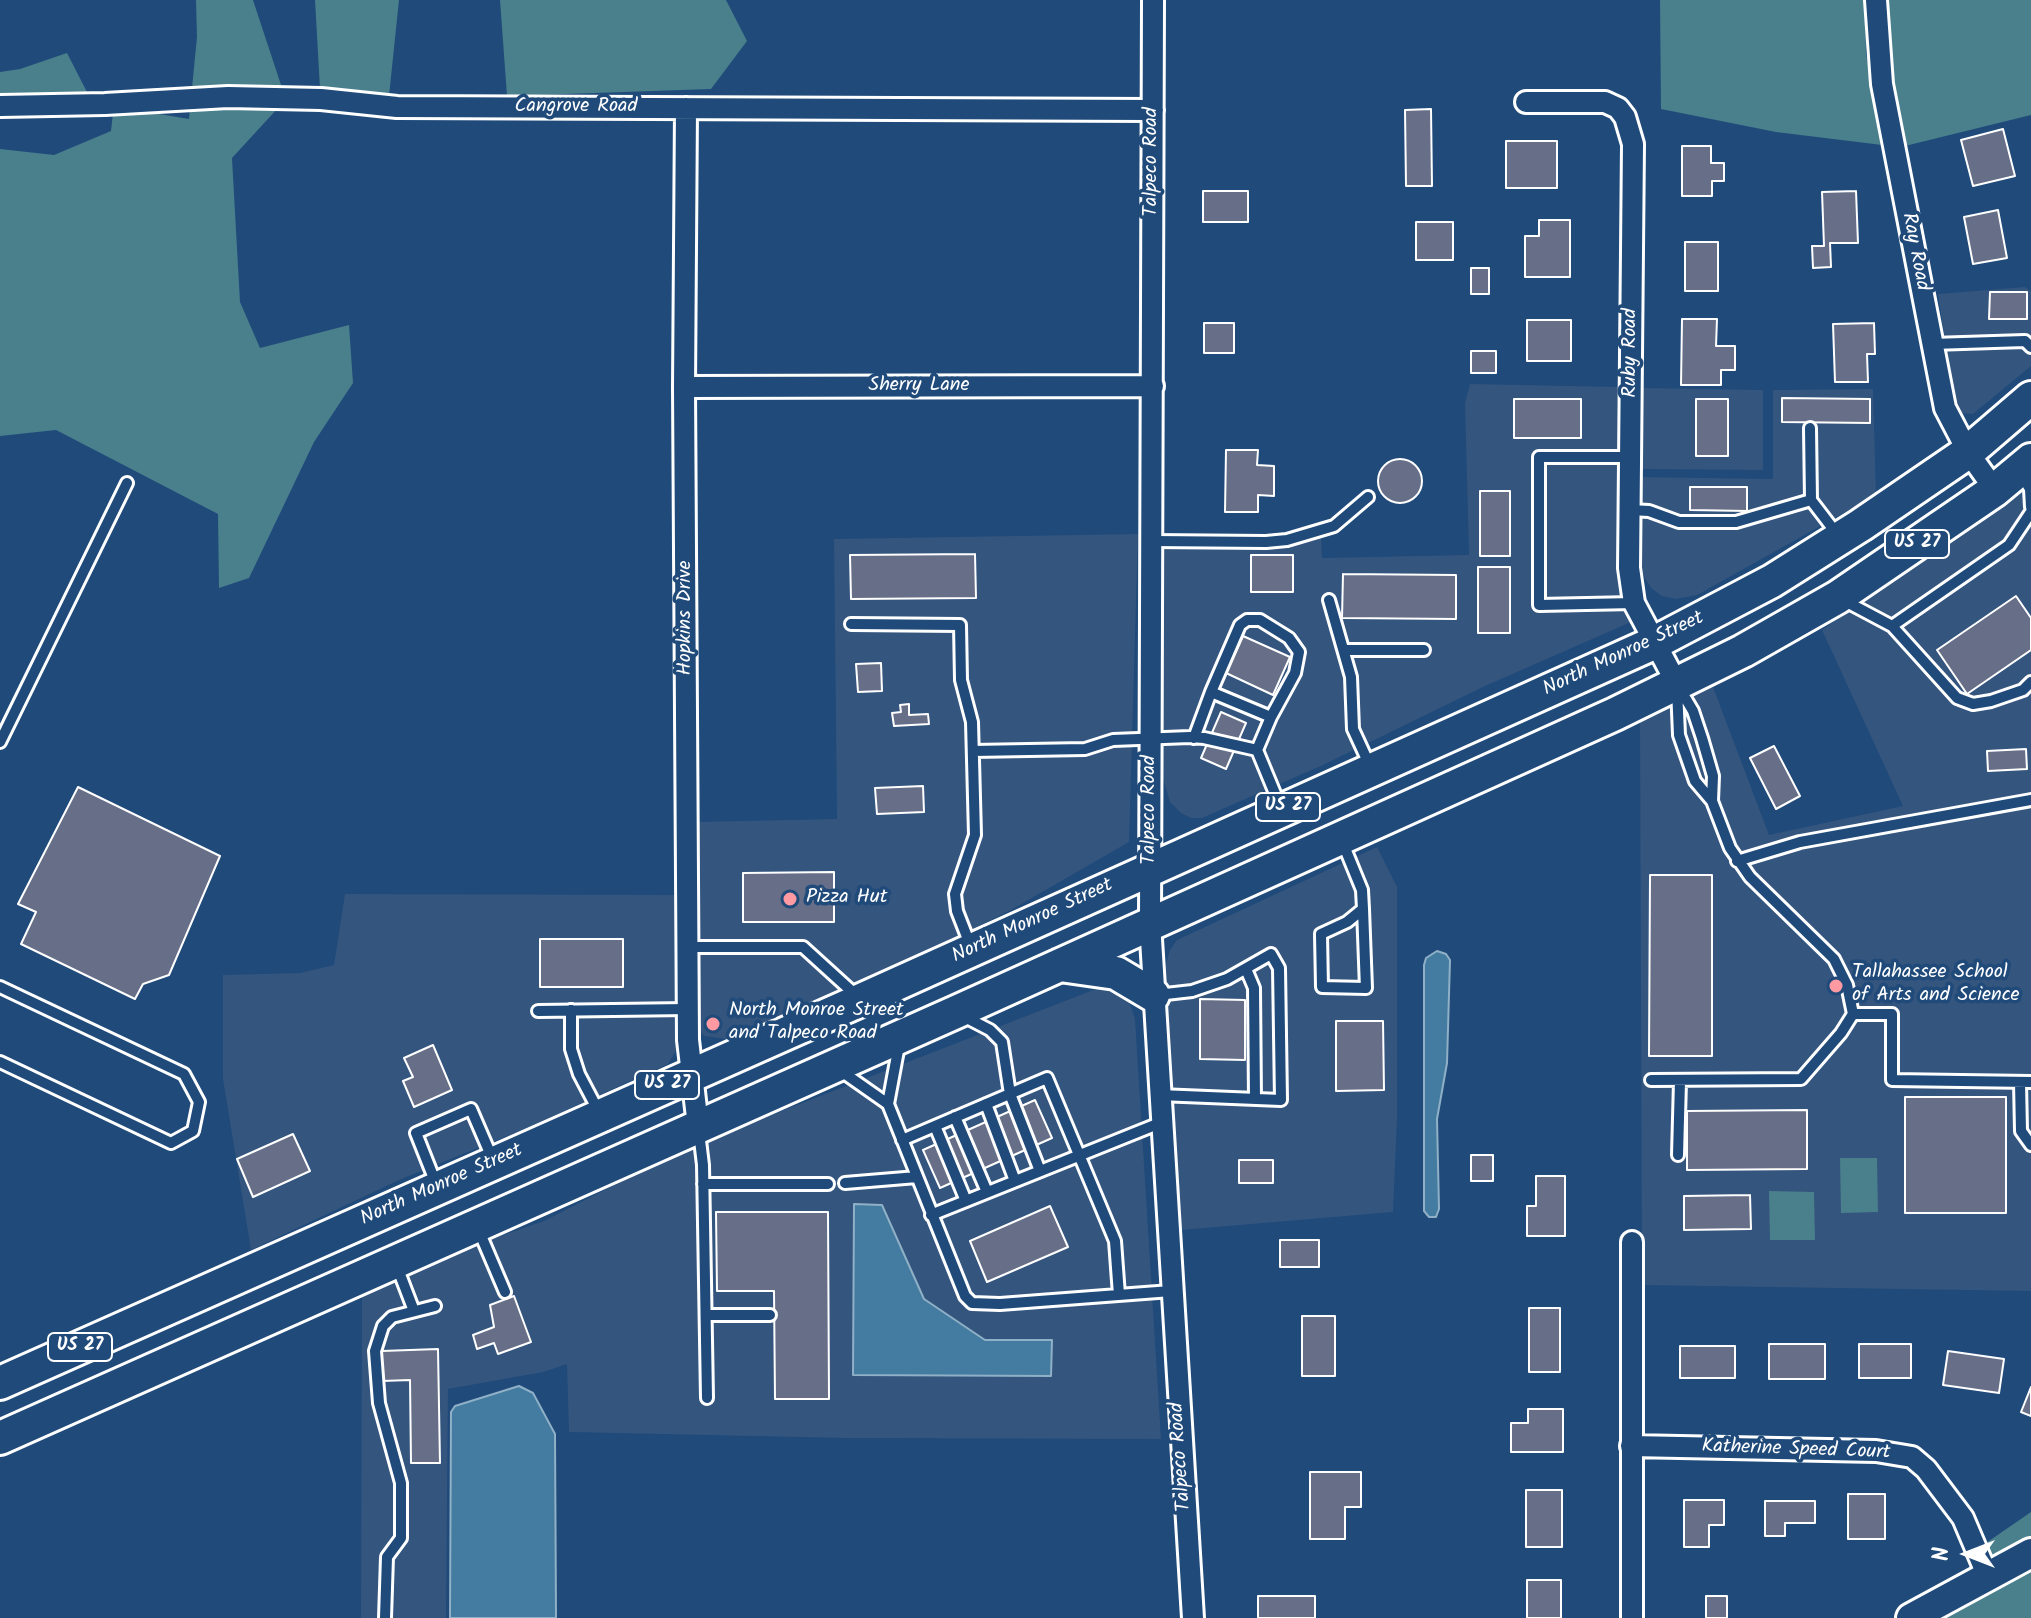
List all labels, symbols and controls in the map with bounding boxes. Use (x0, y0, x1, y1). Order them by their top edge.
street label: Cangrove Road (515, 96, 637, 120)
street label: Talpeco Road (1141, 107, 1165, 217)
street label: Ray Road (1895, 211, 1933, 293)
street label: Ruby Road (1620, 308, 1644, 398)
street label: Sherry Lane (869, 375, 969, 399)
road number: US 27 (1885, 530, 1949, 558)
street label: Hopkins Drive (675, 560, 699, 676)
street label: North Monroe Street (1540, 607, 1708, 703)
street label: Talpeco Road (1139, 755, 1163, 865)
road number: US 27 (1256, 793, 1320, 821)
street label: North Monroe Street (949, 874, 1117, 970)
place label: Pizza Hut (806, 887, 887, 911)
marker: Pizza Hut (781, 890, 799, 908)
place label: Tallahassee School of Arts and Science (1852, 962, 2020, 1009)
marker: Tallahassee School of Arts and Science (1827, 977, 1845, 995)
place label: North Monroe Street and Talpeco Road (729, 1000, 904, 1047)
marker: North Monroe Street and Talpeco Road (704, 1015, 722, 1033)
road number: US 27 (635, 1071, 699, 1099)
street label: North Monroe Street (357, 1140, 527, 1232)
road number: US 27 (48, 1333, 112, 1361)
street label: Talpeco Road (1166, 1401, 1198, 1513)
street label: Katherine Speed Court (1701, 1436, 1891, 1466)
north arrow (1927, 1514, 2007, 1594)
text: N (1925, 1547, 1960, 1561)

